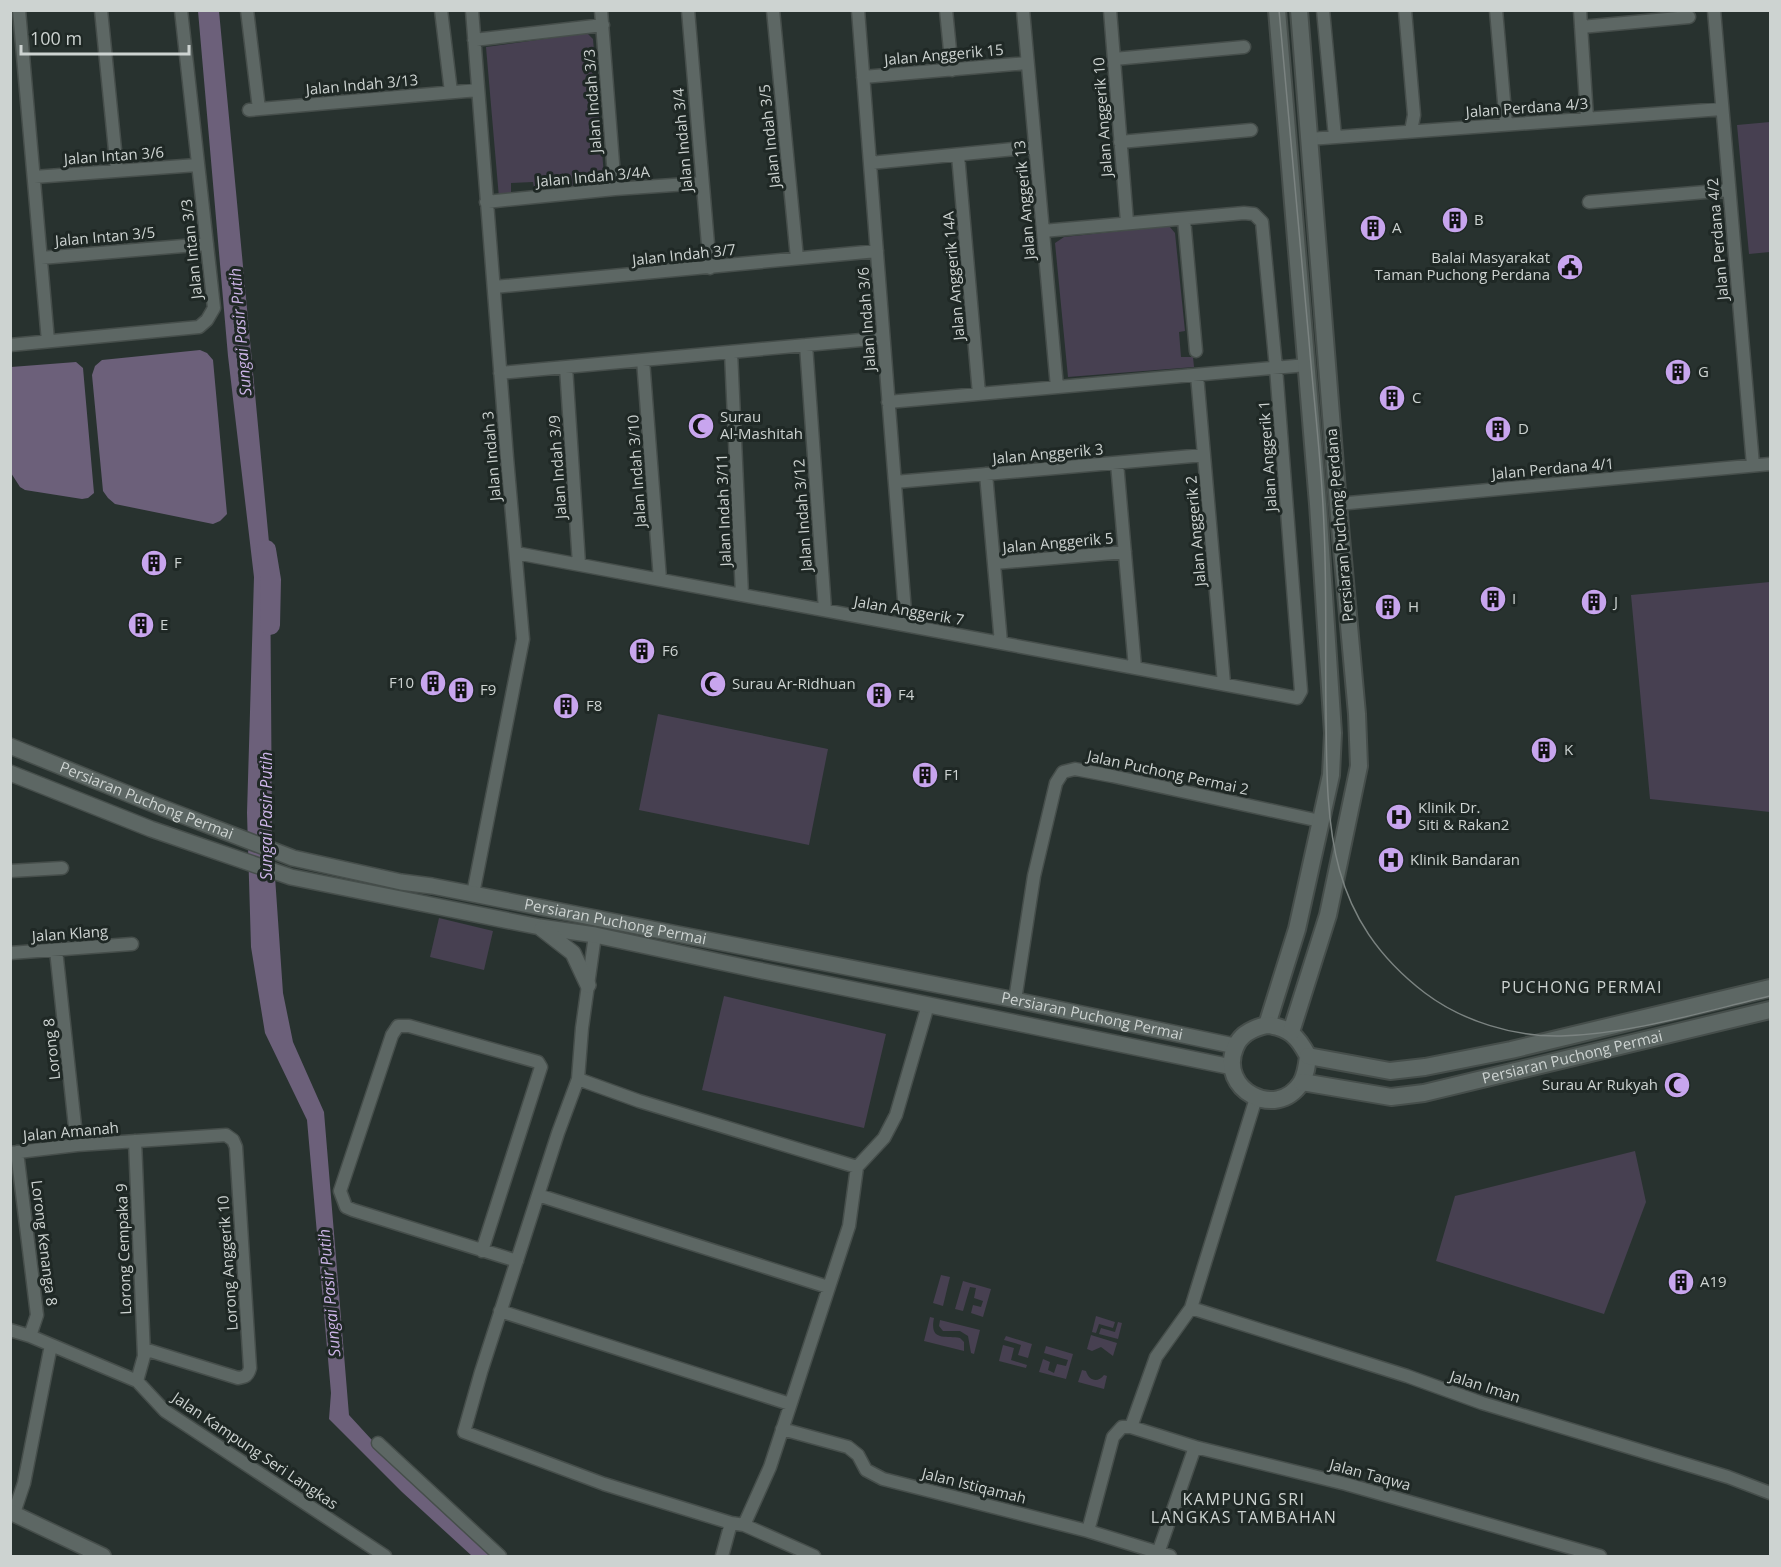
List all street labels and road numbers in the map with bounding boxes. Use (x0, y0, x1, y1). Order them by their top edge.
street label: Jalan Anggerik 15 (881, 39, 1004, 69)
street label: Jalan Indah 3/3 (578, 48, 606, 156)
street label: Jalan Anggerik 10 (1088, 57, 1116, 180)
street label: Jalan Indah 3/13 (303, 69, 419, 99)
street label: Jalan Indah 3/5 (754, 83, 785, 191)
street label: Jalan Indah 3/4 (667, 87, 697, 195)
street label: Jalan Perdana 4/3 (1463, 93, 1589, 121)
street label: Jalan Anggerik 13 (1009, 140, 1039, 263)
street label: Jalan Intan 3/6 (61, 142, 165, 169)
street label: Jalan Indah 3/4A (533, 161, 651, 191)
street label: Jalan Perdana 4/2 (1702, 177, 1732, 303)
street label: Jalan Intan 3/3 (176, 198, 206, 302)
street label: Jalan Anggerik 14A (937, 210, 969, 343)
street label: Jalan Intan 3/5 (52, 222, 156, 251)
street label: Jalan Indah 3/7 (629, 239, 737, 270)
street label: Jalan Indah 3/6 (852, 266, 880, 374)
street label: Jalan Anggerik 1 (1253, 400, 1281, 514)
street label: Jalan Indah 3 (477, 410, 505, 504)
street label: Jalan Indah 3/9 (543, 414, 571, 522)
street label: Jalan Indah 3/10 (622, 414, 650, 530)
street label: Persiaran Puchong Perdana (1321, 428, 1357, 623)
street label: Jalan Anggerik 3 (990, 438, 1104, 468)
street label: Jalan Indah 3/11 (711, 453, 735, 569)
street label: Jalan Perdana 4/1 (1489, 453, 1615, 483)
street label: Jalan Indah 3/12 (788, 458, 816, 574)
street label: Jalan Anggerik 2 (1180, 475, 1210, 589)
street label: Jalan Anggerik 5 (1000, 527, 1114, 557)
street label: Jalan Anggerik 7 (851, 590, 966, 630)
street label: Jalan Puchong Permai 2 (1084, 745, 1251, 799)
street label: Persiaran Puchong Permai (57, 756, 236, 843)
street label: Persiaran Puchong Permai (523, 893, 708, 948)
street label: Jalan Klang (29, 920, 109, 946)
street label: Persiaran Puchong Permai (1000, 987, 1185, 1044)
street label: Lorong 8 (38, 1017, 64, 1081)
street label: Persiaran Puchong Permai (1480, 1025, 1664, 1088)
street label: Jalan Amanah (20, 1117, 120, 1145)
street label: Lorong Kenanga 8 (27, 1179, 63, 1307)
street label: Lorong Cempaka 9 (111, 1183, 135, 1315)
street label: Lorong Anggerik 10 (212, 1195, 242, 1331)
street label: Jalan Iman (1446, 1365, 1523, 1407)
street label: Jalan Kampung Seri Langkas (167, 1386, 342, 1513)
street label: Jalan Taqwa (1325, 1453, 1413, 1494)
street label: Jalan Istiqamah (918, 1462, 1029, 1508)

